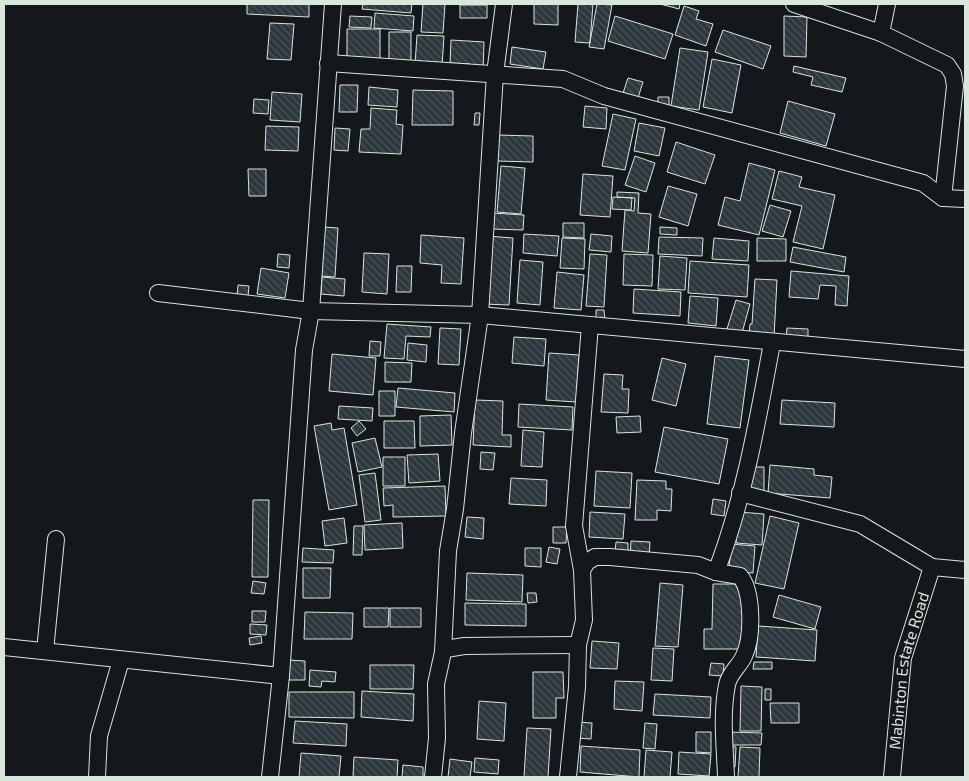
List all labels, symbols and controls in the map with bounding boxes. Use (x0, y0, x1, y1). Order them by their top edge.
street label: Mabinton Estate Road (885, 589, 932, 750)

